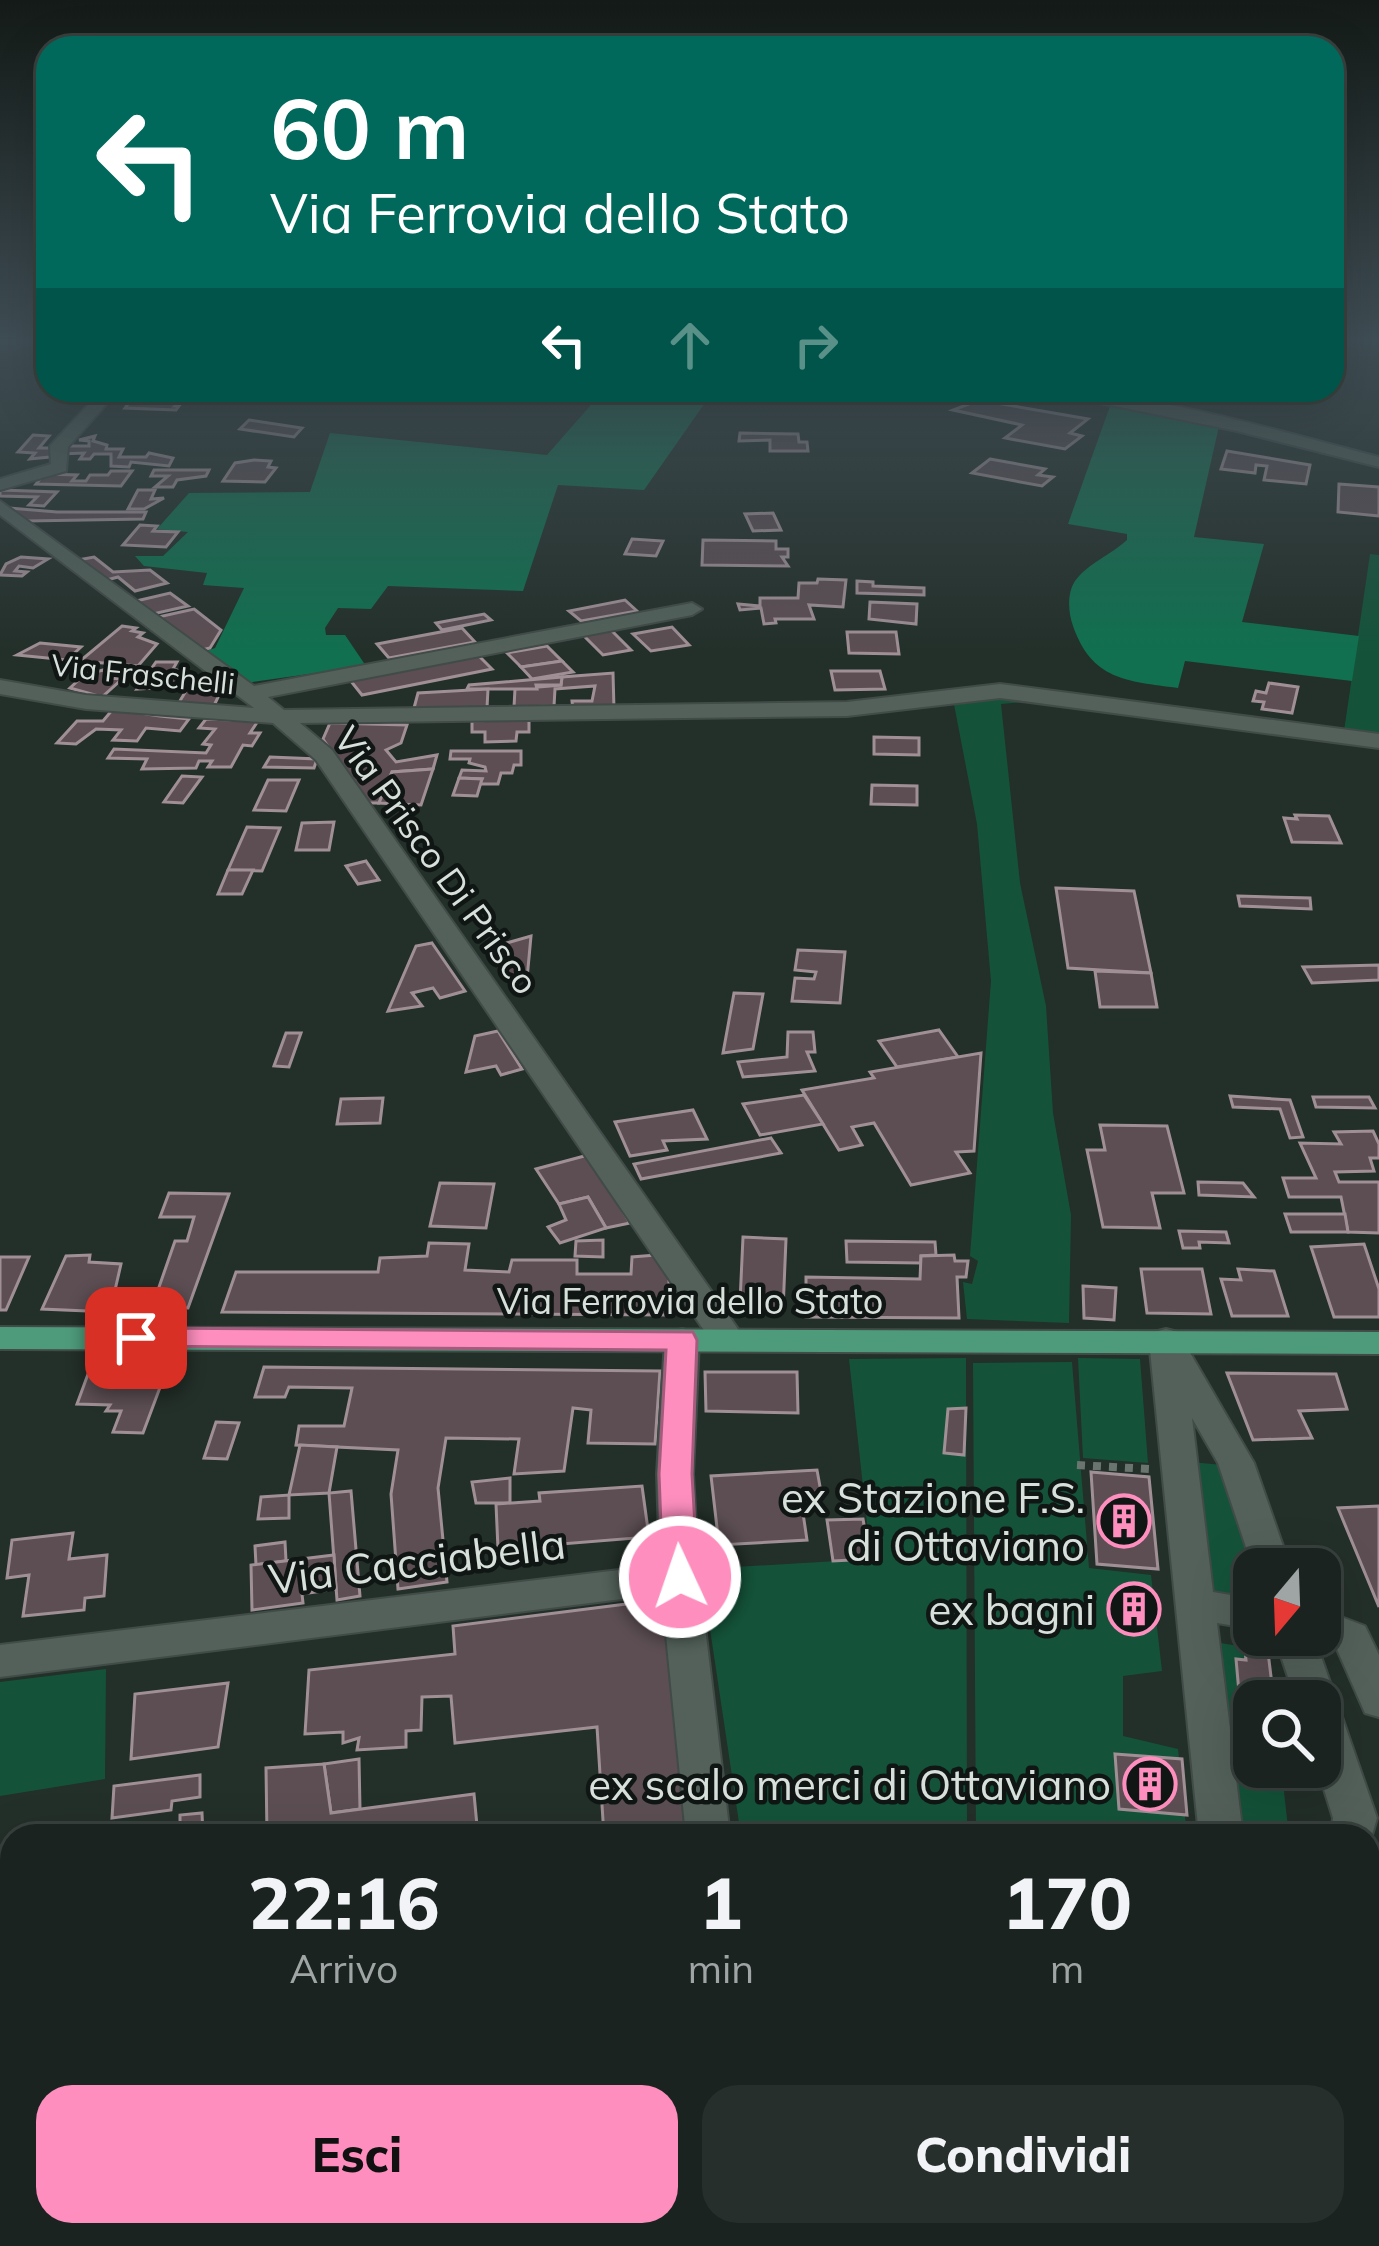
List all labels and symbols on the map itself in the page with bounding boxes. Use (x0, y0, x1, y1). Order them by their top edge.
street label: Via Fraschelli (49, 645, 237, 703)
street label: Via Prisco Di Prisco (325, 717, 549, 1003)
street label: Via Ferrovia dello Stato (497, 1278, 883, 1323)
pin (85, 1287, 187, 1389)
place label: ex Stazione F.S. di Ottaviano (781, 1471, 1085, 1572)
building icon: ex Stazione F.S. di Ottaviano (1096, 1493, 1152, 1549)
position arrow (617, 1514, 743, 1640)
street label: Via Cacciabella (266, 1517, 568, 1605)
north arrow (1233, 1548, 1341, 1656)
building icon: ex bagni (1106, 1581, 1162, 1637)
place label: ex bagni (929, 1583, 1095, 1636)
building icon: ex scalo merci di Ottaviano (1122, 1756, 1178, 1812)
place label: ex scalo merci di Ottaviano (588, 1758, 1111, 1811)

